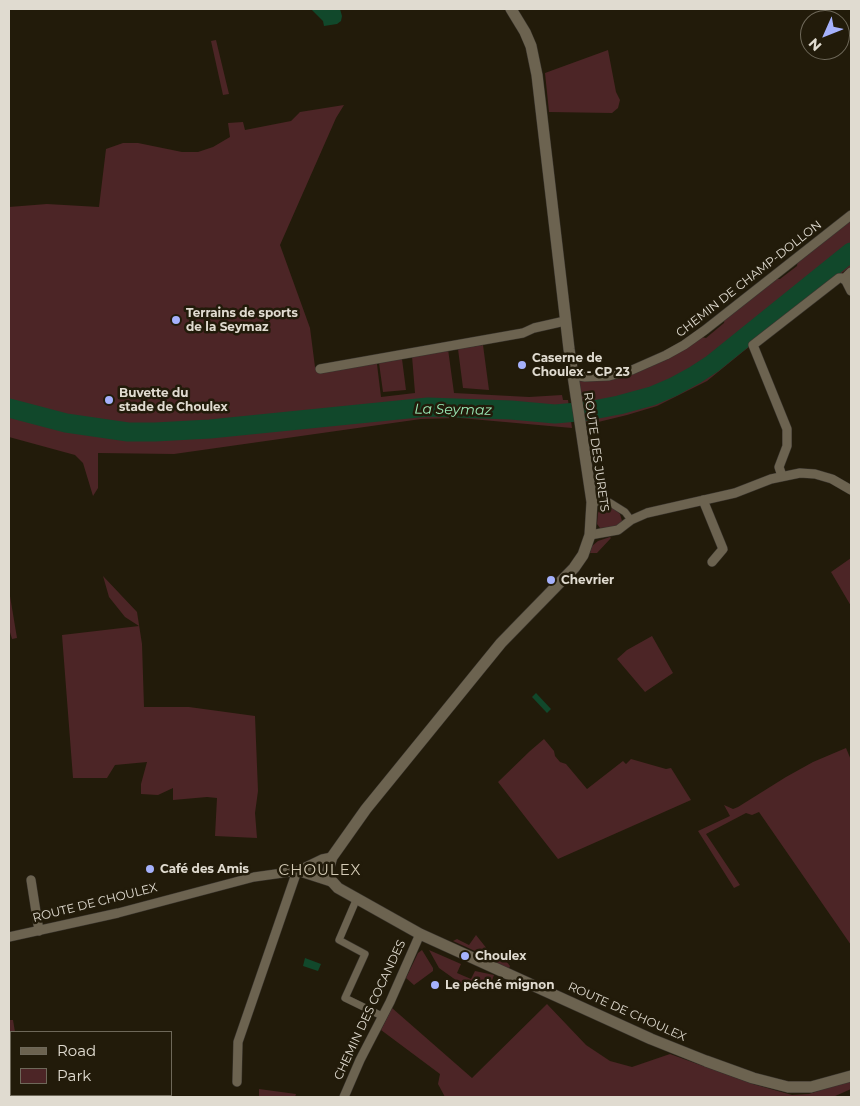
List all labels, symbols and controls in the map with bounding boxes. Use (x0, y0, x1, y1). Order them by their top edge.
north arrow (800, 10, 850, 60)
text: N (805, 34, 825, 55)
street label: CHEMIN DE CHAMP-DOLLON (673, 218, 825, 340)
place label: Terrains de sports de la Seymaz (186, 306, 298, 334)
marker: Terrains de sports de la Seymaz (170, 314, 182, 326)
place label: Caserne de Choulex - CP 23 (532, 351, 630, 379)
marker: Caserne de Choulex - CP 23 (516, 359, 528, 371)
place label: Buvette du stade de Choulex (119, 386, 228, 414)
street label: ROUTE DES JURETS (580, 391, 612, 513)
marker: Buvette du stade de Choulex (103, 394, 115, 406)
water label: La Seymaz (414, 401, 492, 419)
place label: Chevrier (561, 573, 614, 587)
marker: Chevrier (545, 574, 557, 586)
place label: Café des Amis (160, 862, 249, 876)
district label: CHOULEX (278, 862, 362, 880)
marker: Café des Amis (144, 863, 156, 875)
street label: ROUTE DE CHOULEX (31, 881, 159, 925)
street label: CHEMIN DES COCANDES (331, 938, 409, 1082)
place label: Choulex (475, 949, 526, 963)
marker: Choulex (459, 950, 471, 962)
place label: Le péché mignon (445, 978, 554, 992)
marker: Le péché mignon (429, 979, 441, 991)
street label: ROUTE DE CHOULEX (566, 979, 688, 1045)
legend (10, 1031, 172, 1096)
text: Road (57, 1041, 96, 1060)
text: Park (57, 1066, 91, 1085)

